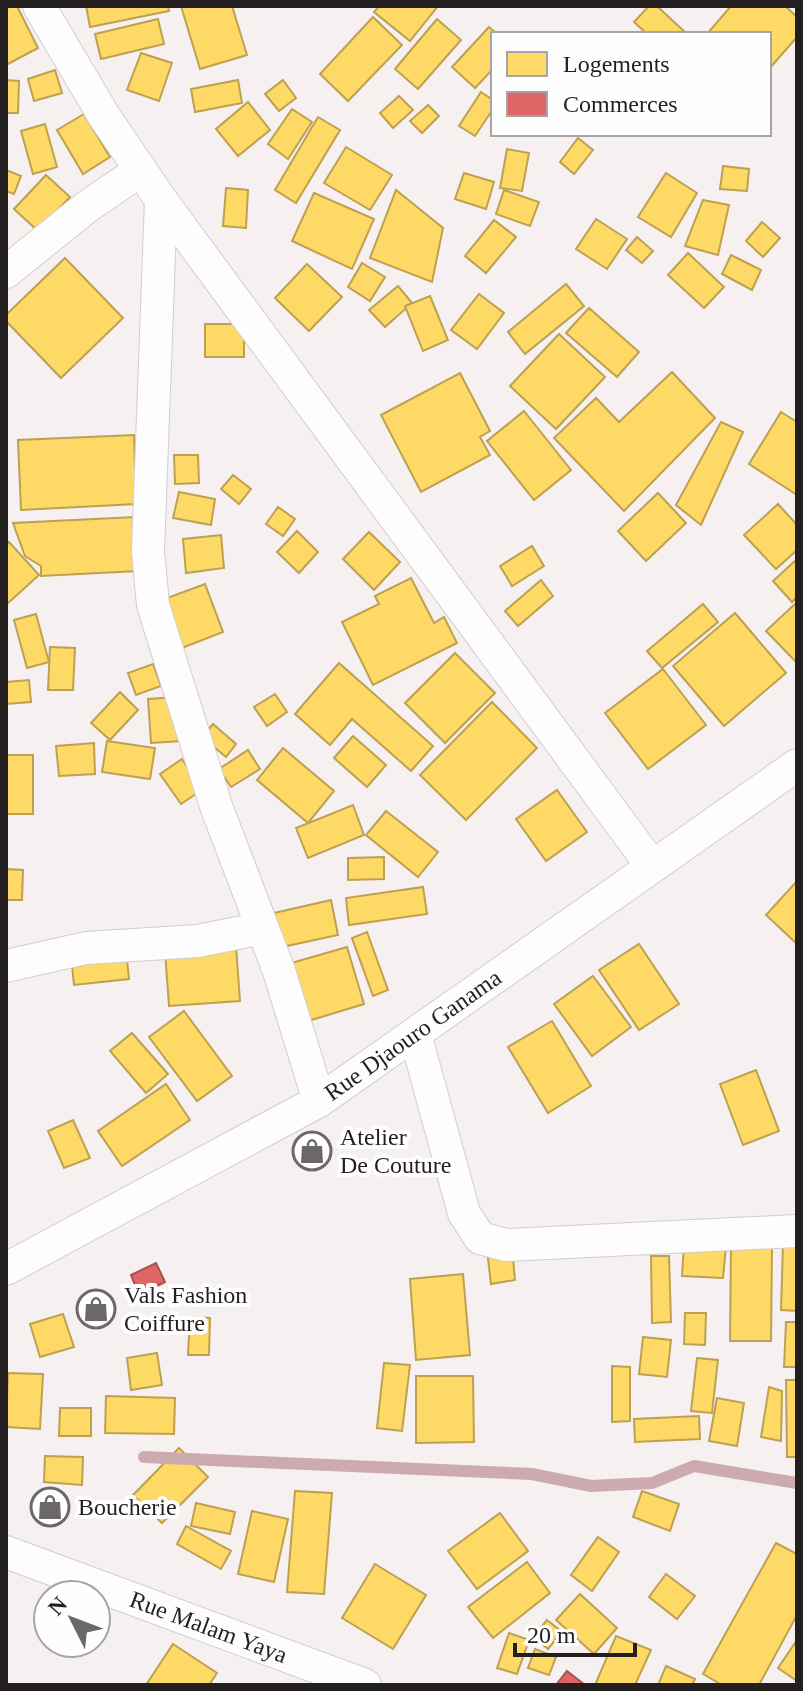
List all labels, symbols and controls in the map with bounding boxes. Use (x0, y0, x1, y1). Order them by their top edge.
legend (491, 32, 771, 136)
text: Logements (563, 51, 670, 77)
text: Commerces (563, 91, 678, 117)
street label: Rue Djaouro Ganama (320, 964, 506, 1106)
place label: Atelier De Couture (340, 1124, 451, 1178)
shop icon: Atelier De Couture (291, 1130, 333, 1172)
place label: Vals Fashion Coiffure (124, 1282, 247, 1336)
shop icon: Vals Fashion Coiffure (75, 1288, 117, 1330)
shop icon: Boucherie (29, 1486, 71, 1528)
place label: Boucherie (78, 1494, 177, 1520)
north arrow (32, 1579, 112, 1659)
street label: Rue Malam Yaya (126, 1586, 291, 1668)
text: N (43, 1592, 72, 1620)
scale bar (515, 1607, 635, 1657)
text: 20 m (527, 1622, 576, 1648)

